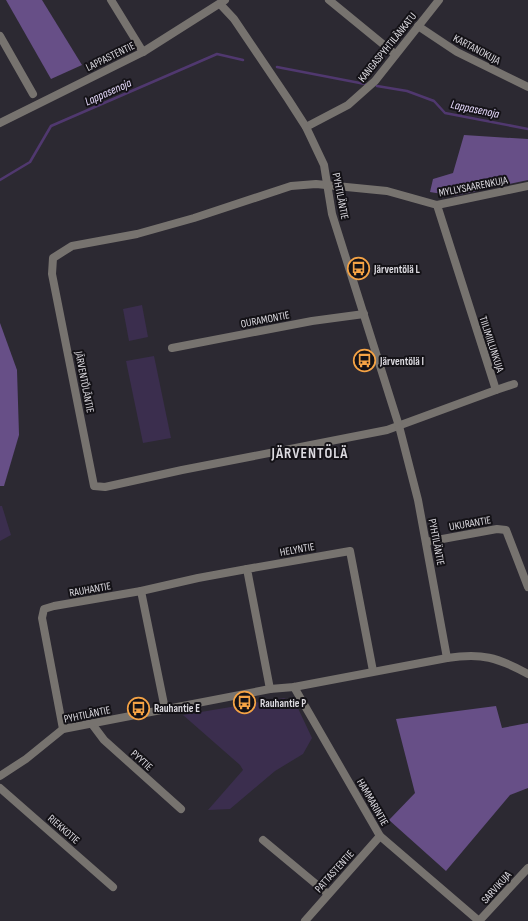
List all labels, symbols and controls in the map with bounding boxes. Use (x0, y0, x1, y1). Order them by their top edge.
street label: KANGASPYHTILÄNKATU (355, 10, 419, 85)
street label: KARTANOKUJA (451, 32, 503, 67)
street label: LAPPASTENTIE (84, 39, 137, 74)
water label: Lappasenoja (83, 76, 134, 109)
water label: Lappasenoja (449, 97, 501, 122)
street label: PYHTILÄNTIE (330, 172, 351, 221)
street label: MYLLYSAARENKUJA (438, 173, 509, 200)
bus stop icon: Järventölä L (346, 256, 372, 282)
place label: Järventölä L (373, 263, 420, 276)
street label: OURAMONTIE (240, 308, 291, 331)
street label: TIILIMIILUNKUJA (476, 314, 507, 374)
bus stop icon: Järventölä I (352, 348, 378, 374)
street label: JÄRVENTÖLÄNTIE (72, 349, 97, 414)
place label: Järventölä I (379, 355, 424, 368)
district label: JÄRVENTÖLÄ (271, 444, 348, 463)
street label: UKURANTIE (448, 513, 492, 534)
street label: PYHTILÄNTIE (426, 518, 447, 567)
street label: HELYNTIE (279, 540, 315, 559)
street label: RAUHANTIE (68, 579, 112, 600)
bus stop icon: Rauhantie P (231, 690, 257, 716)
bus stop icon: Rauhantie E (125, 695, 151, 721)
place label: Rauhantie P (260, 697, 306, 710)
place label: Rauhantie E (154, 702, 200, 715)
street label: PYHTILÄNTIE (63, 703, 112, 726)
street label: PYYTIE (128, 747, 155, 774)
street label: HAMMARINTIE (354, 776, 391, 828)
street label: RIEKKOTIE (45, 812, 82, 847)
street label: PATTASTENTIE (312, 848, 357, 895)
street label: SARVIKUJA (479, 868, 514, 906)

